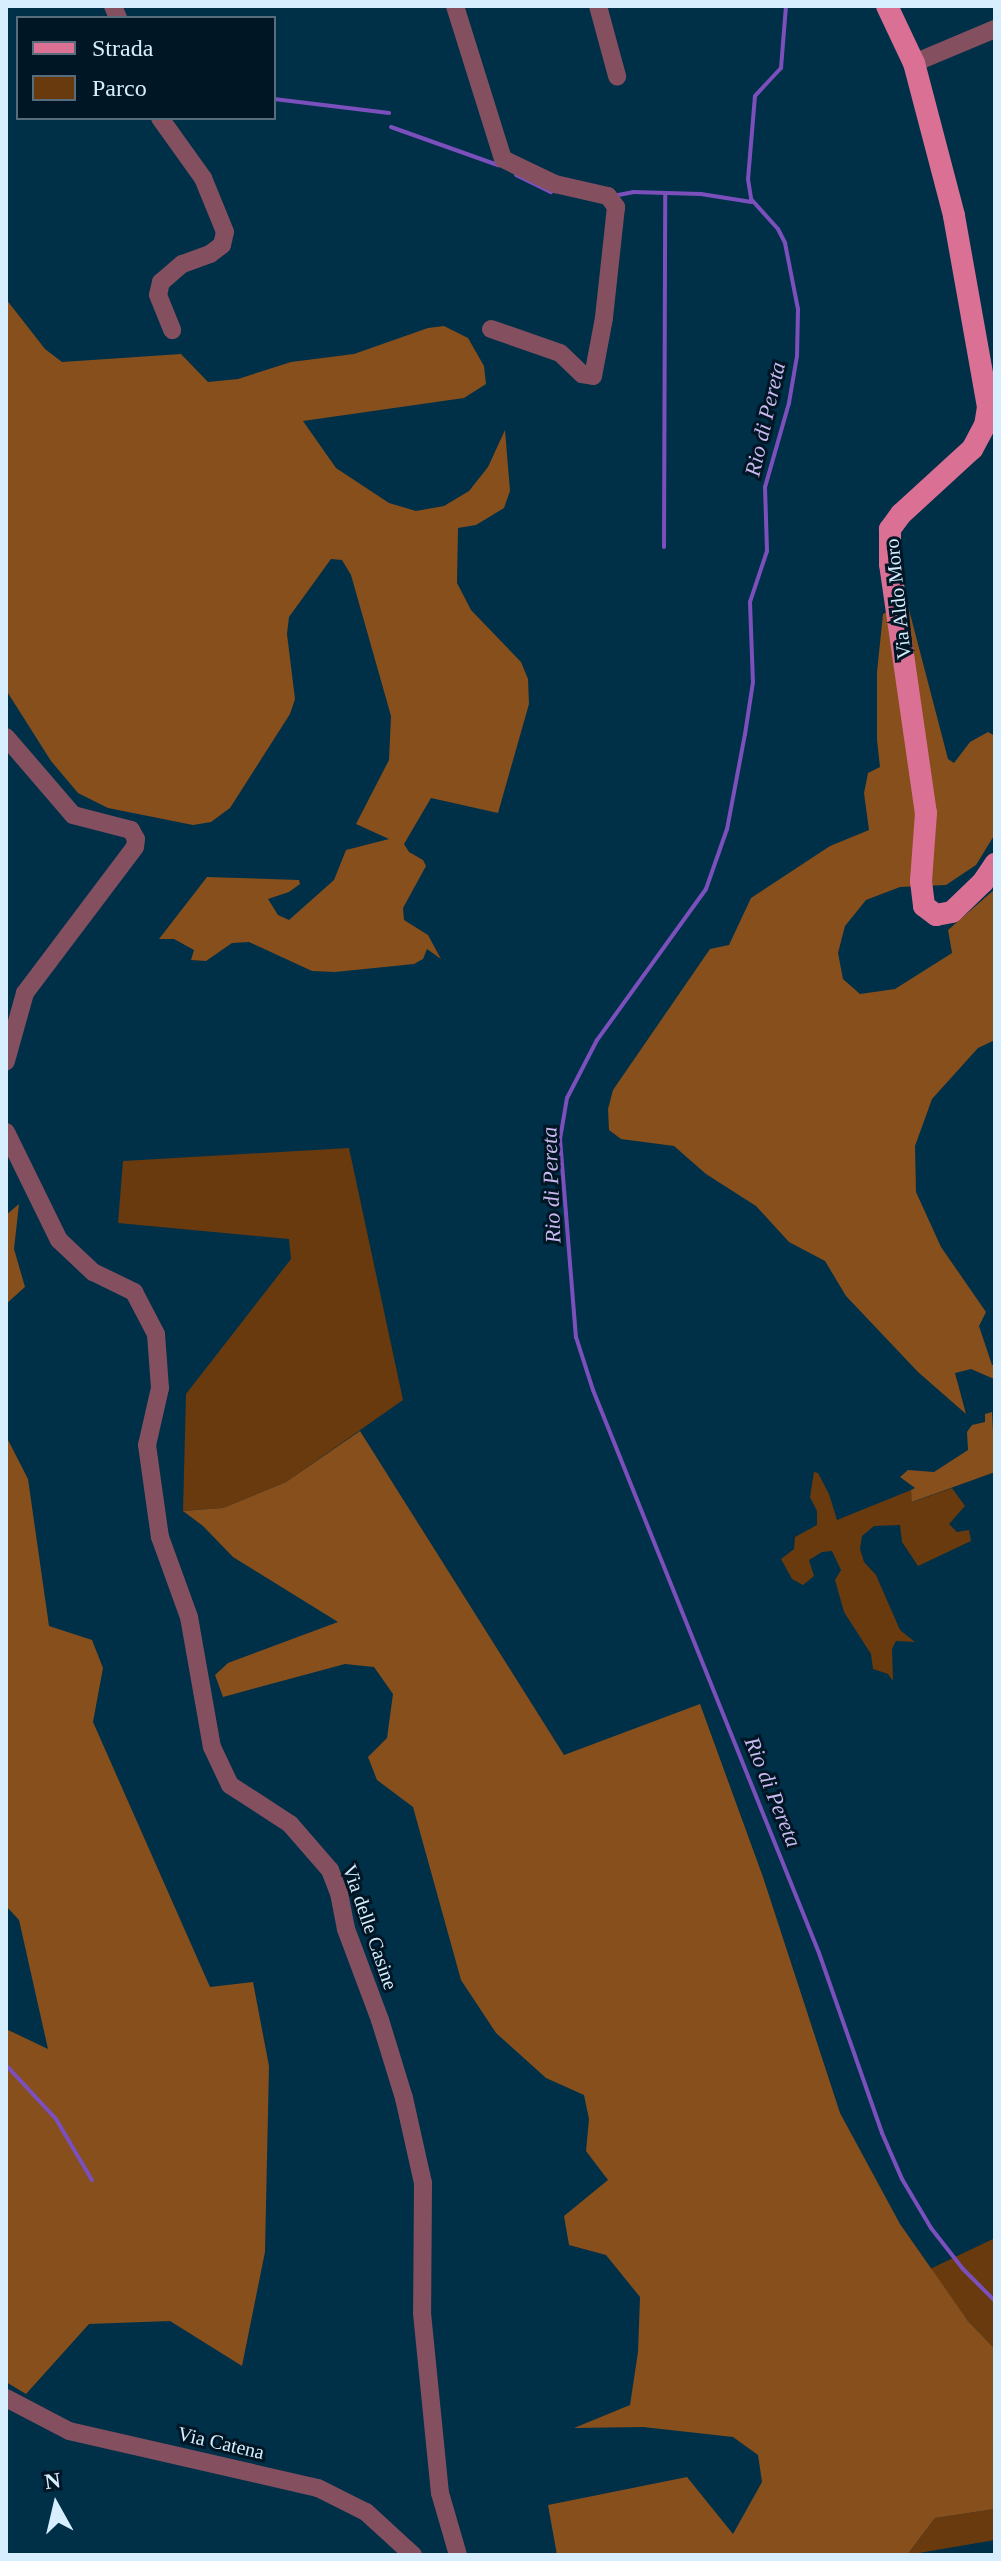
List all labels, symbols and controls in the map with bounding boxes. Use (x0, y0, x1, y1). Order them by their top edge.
legend (16, 16, 276, 120)
text: Strada (92, 35, 153, 61)
text: Parco (92, 75, 147, 101)
water label: Rio di Pereta (739, 359, 791, 479)
street label: Via Aldo Moro (880, 537, 916, 661)
water label: Rio di Pereta (536, 1126, 566, 1244)
water label: Rio di Pereta (739, 1733, 807, 1851)
street label: Via delle Casine (337, 1861, 403, 1993)
street label: Via Catena (175, 2421, 267, 2465)
north arrow (16, 2465, 96, 2545)
text: N (43, 2467, 62, 2494)

